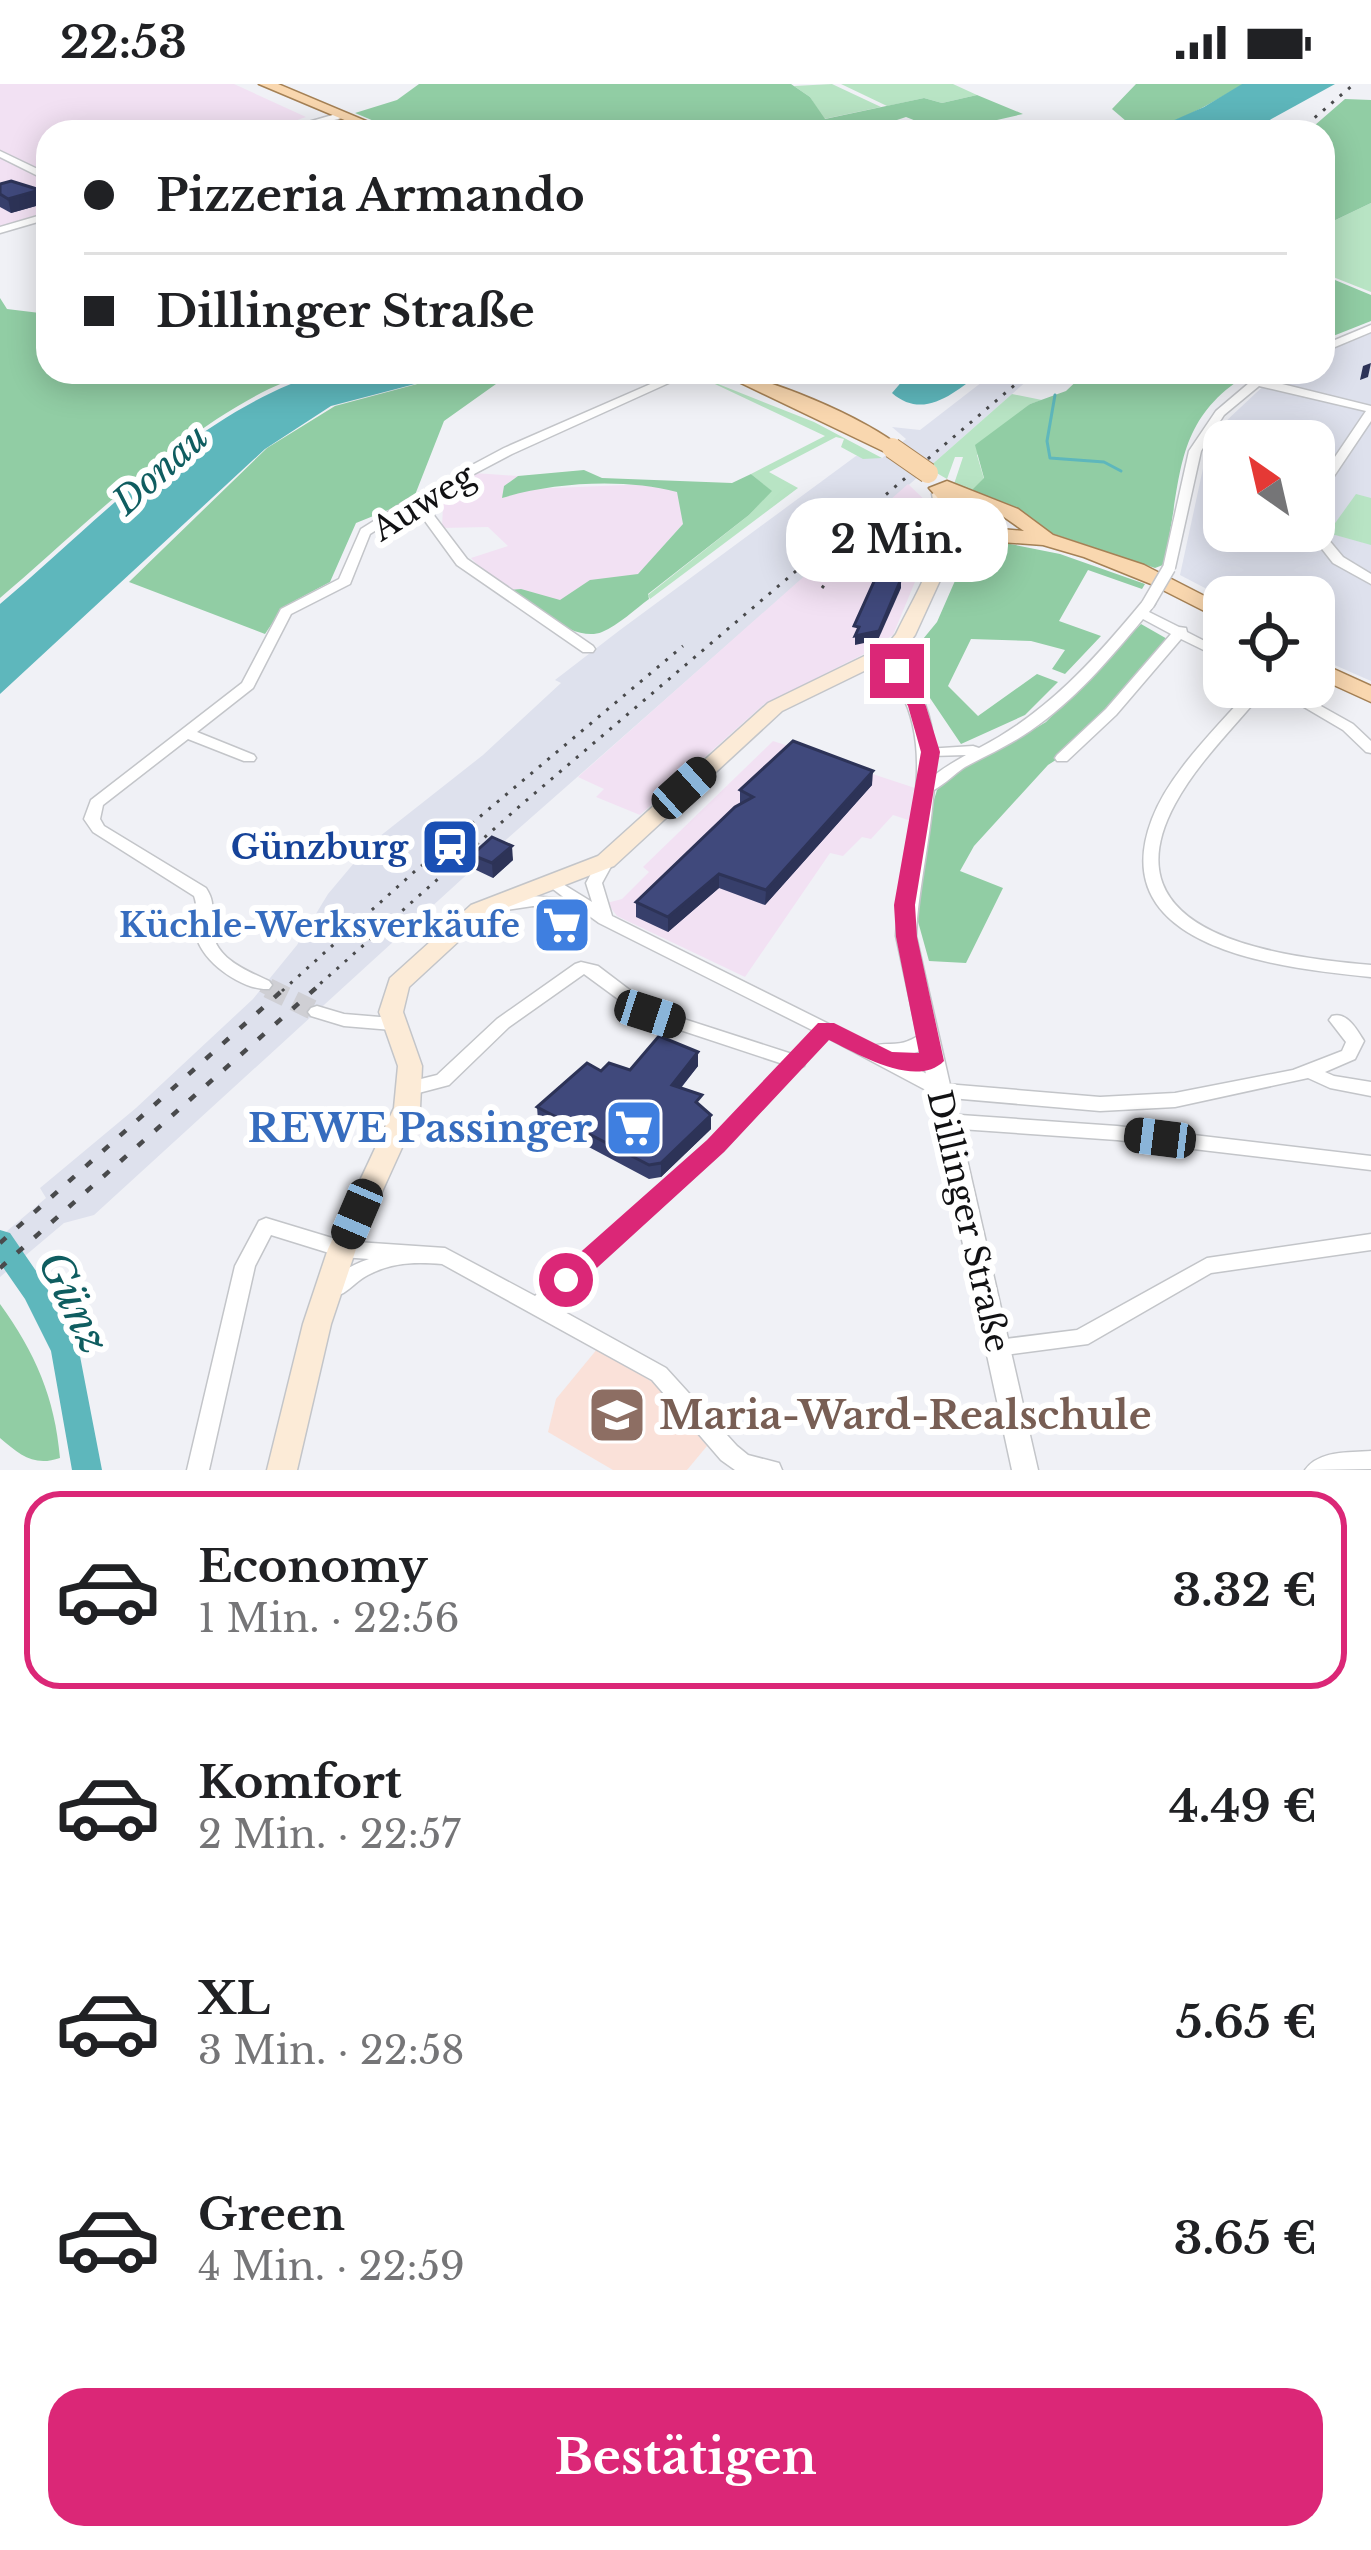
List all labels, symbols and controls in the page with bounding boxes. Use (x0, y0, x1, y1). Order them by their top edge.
text: 22:53 (60, 14, 187, 70)
text: Pizzeria Armando (156, 167, 585, 223)
text: Dillinger Straße (156, 283, 535, 339)
water label: Donau (102, 415, 217, 525)
north arrow (1203, 420, 1335, 552)
map controls (1203, 420, 1335, 708)
street label: Auweg (363, 454, 483, 550)
callout: 2 Min. (786, 497, 1008, 581)
text: 2 Min. (831, 515, 964, 564)
button: locate (1203, 576, 1335, 708)
route end (870, 644, 924, 698)
car (645, 751, 723, 825)
station icon: Günzburg (419, 816, 481, 878)
place label: Günzburg (231, 827, 409, 868)
supermarket icon: Küchle-Werksverkäufe (531, 894, 593, 956)
place label: Küchle-Werksverkäufe (119, 905, 520, 946)
car (610, 986, 690, 1042)
street label: Dillinger Straße (918, 1086, 1019, 1356)
supermarket icon: REWE Passinger (603, 1097, 665, 1159)
place label: REWE Passinger (248, 1104, 593, 1153)
car (1122, 1116, 1198, 1160)
car (326, 1174, 388, 1254)
water label: Günz (27, 1243, 121, 1361)
route start (539, 1253, 593, 1307)
school or university icon: Maria-Ward-Realschule (586, 1384, 648, 1446)
place label: Maria-Ward-Realschule (659, 1391, 1151, 1440)
icon: car (54, 1536, 162, 1644)
text: Economy (198, 1538, 428, 1594)
text: 3.32 € (1172, 1562, 1317, 1618)
text: 1 Min. · 22:56 (198, 1594, 460, 1643)
icon: car (54, 1752, 162, 1860)
text: Komfort (198, 1754, 402, 1810)
text: 4.49 € (1169, 1778, 1317, 1834)
text: 2 Min. · 22:57 (198, 1810, 461, 1859)
icon: car (54, 1968, 162, 2076)
text: XL (198, 1970, 270, 2026)
text: 5.65 € (1176, 1994, 1317, 2050)
text: 3 Min. · 22:58 (198, 2026, 465, 2075)
icon: car (54, 2184, 162, 2292)
text: Green (198, 2186, 345, 2242)
text: 3.65 € (1174, 2210, 1317, 2266)
text: 4 Min. · 22:59 (198, 2242, 465, 2291)
button: Bestätigen (48, 2388, 1323, 2526)

